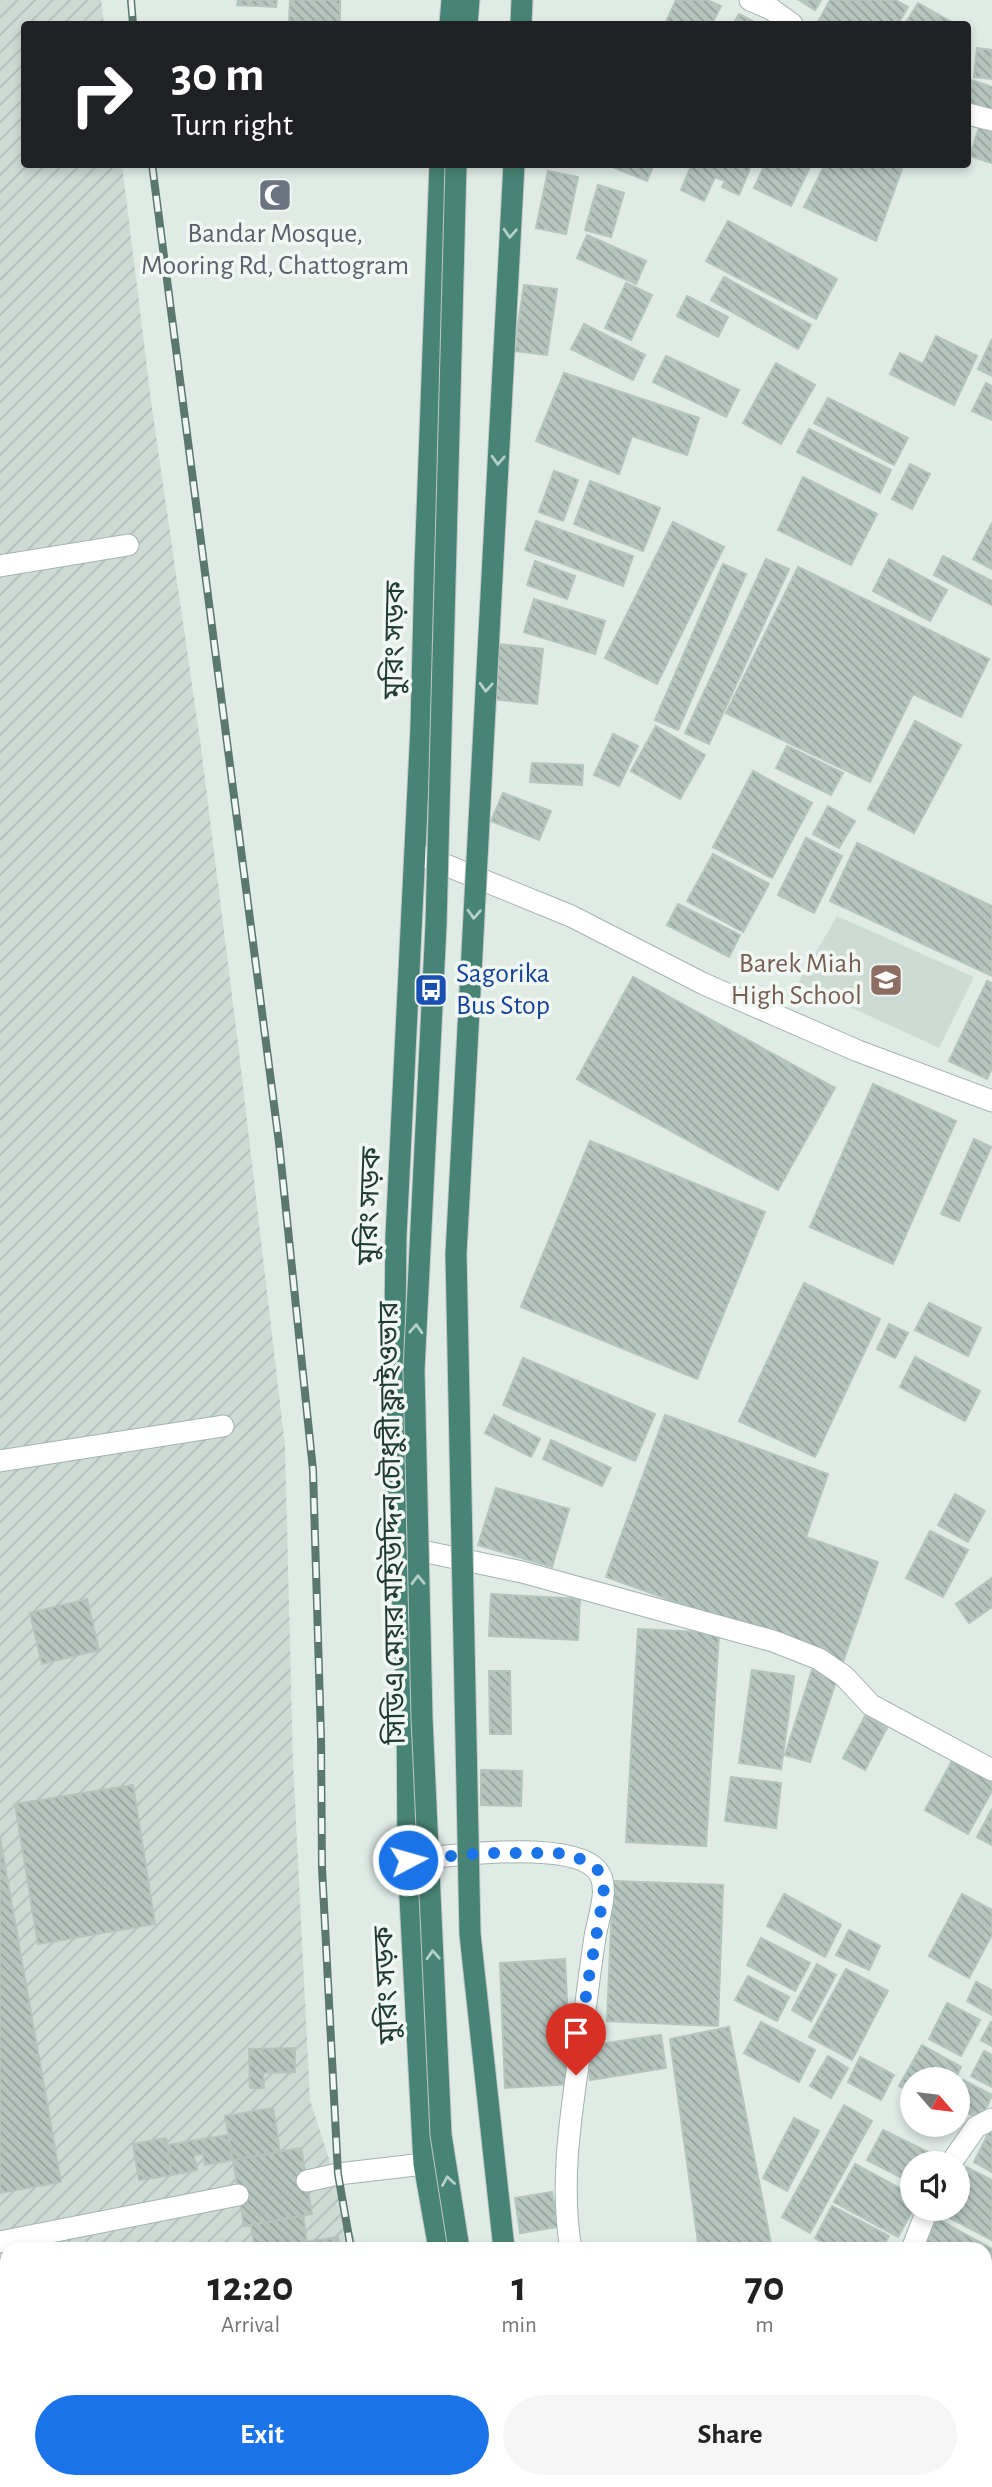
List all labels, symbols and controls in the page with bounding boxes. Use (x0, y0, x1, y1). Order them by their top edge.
icon: right (56, 49, 147, 140)
text: 30 m (171, 51, 265, 100)
text: Turn right (171, 109, 293, 141)
mosque icon: Bandar Mosque, Mooring Rd, Chattogram (256, 176, 294, 214)
place label: Bandar Mosque, Mooring Rd, Chattogram (141, 220, 409, 280)
one-way arrow (503, 227, 518, 238)
one-way arrow (491, 455, 506, 466)
street label: মুরিং সড়ক (376, 580, 411, 700)
one-way arrow (479, 682, 494, 693)
one-way arrow (467, 909, 482, 920)
place label: Barek Miah High School (731, 950, 862, 1010)
place label: Sagorika Bus Stop (456, 960, 550, 1020)
school or university icon: Barek Miah High School (867, 961, 905, 999)
bus stop icon: Sagorika Bus Stop (412, 971, 450, 1009)
street label: মুরিং সড়ক (350, 1146, 387, 1267)
street label: সিডিএ মেয়র মহিউদ্দিন চৌধুরী ফ্লাইওভার (371, 1301, 412, 1746)
one-way arrow (408, 1323, 423, 1334)
one-way arrow (411, 1575, 426, 1586)
position arrow (371, 1823, 445, 1897)
street label: মুরিং সড়ক (366, 1925, 405, 2046)
one-way arrow (425, 1949, 440, 1960)
pin (546, 2003, 606, 2075)
icon: arrive (557, 2014, 595, 2052)
north arrow (900, 2067, 970, 2137)
map controls (900, 2067, 970, 2221)
button: sound (900, 2151, 970, 2221)
one-way arrow (441, 2175, 456, 2187)
text: 12:20 (207, 2266, 294, 2308)
text: 1 (512, 2266, 527, 2308)
text: 70 (744, 2266, 785, 2308)
text: Arrival (221, 2314, 280, 2337)
text: min (501, 2314, 537, 2337)
text: m (755, 2314, 774, 2337)
button: Exit (35, 2395, 489, 2475)
button: Share (503, 2395, 957, 2475)

